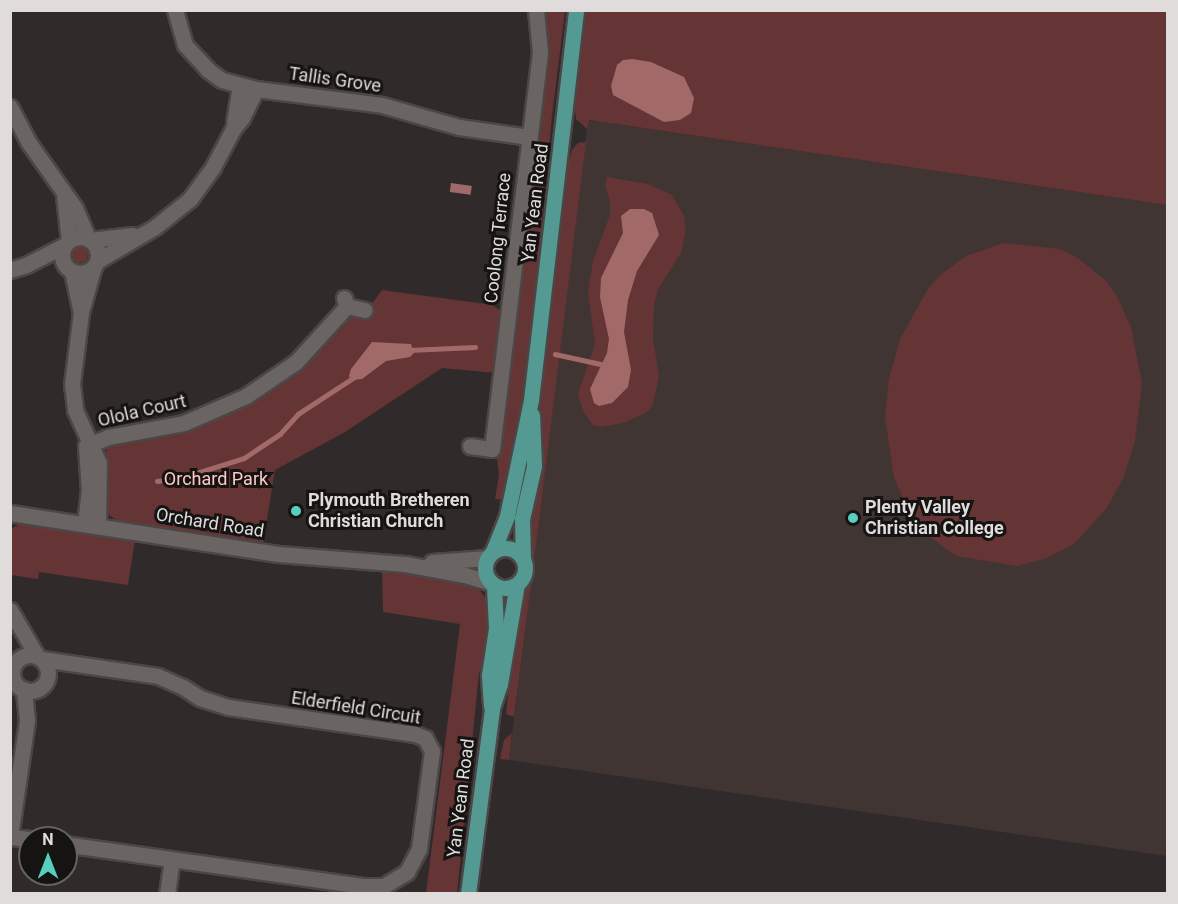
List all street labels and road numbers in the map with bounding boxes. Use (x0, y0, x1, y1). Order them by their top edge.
street label: Tallis Grove (288, 63, 382, 97)
street label: Yan Yean Road (517, 142, 553, 264)
street label: Coolong Terrace (480, 172, 516, 304)
street label: Olola Court (96, 390, 188, 432)
street label: Orchard Road (154, 504, 266, 542)
street label: Elderfield Circuit (290, 687, 422, 729)
street label: Yan Yean Road (443, 737, 479, 859)

